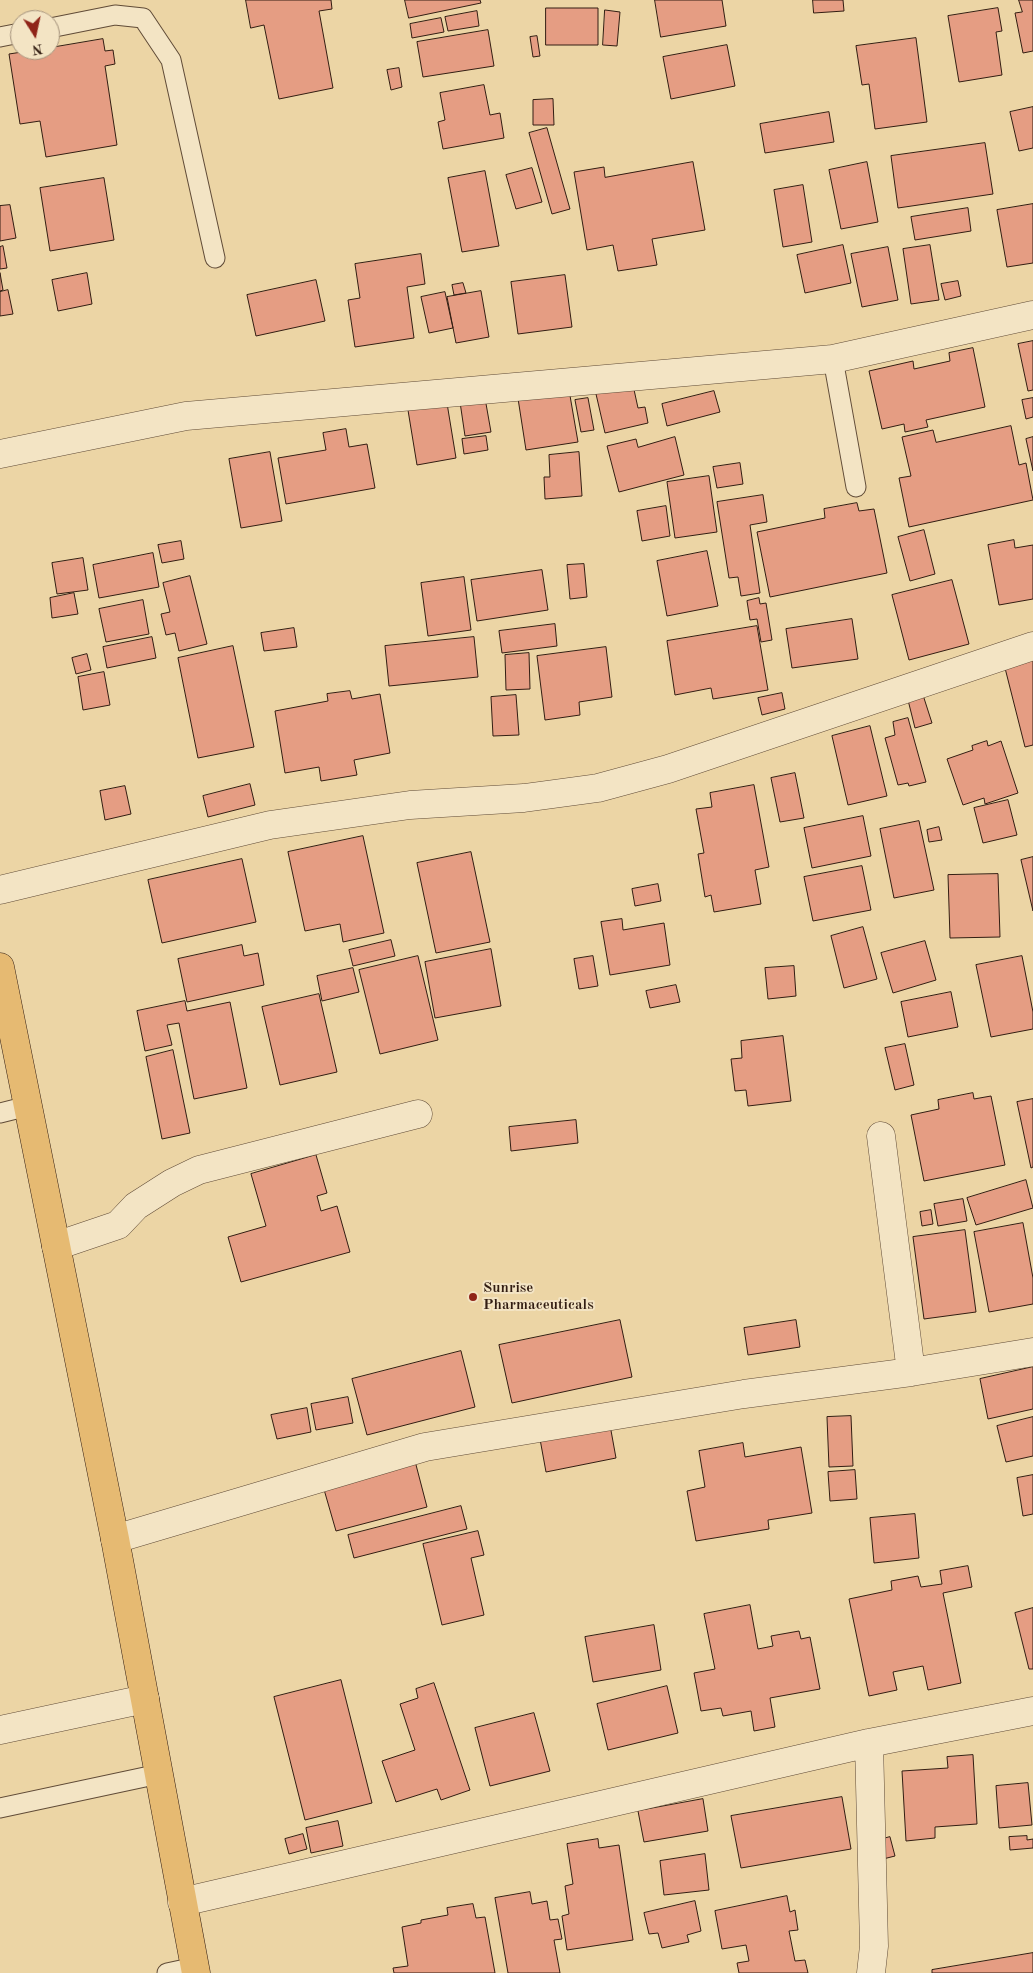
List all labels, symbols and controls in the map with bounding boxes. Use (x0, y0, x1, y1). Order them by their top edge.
north arrow (10, 10, 60, 60)
text: N (31, 41, 44, 57)
place label: Sunrise Pharmaceuticals (483, 1279, 594, 1314)
marker: Sunrise Pharmaceuticals (467, 1291, 479, 1303)

